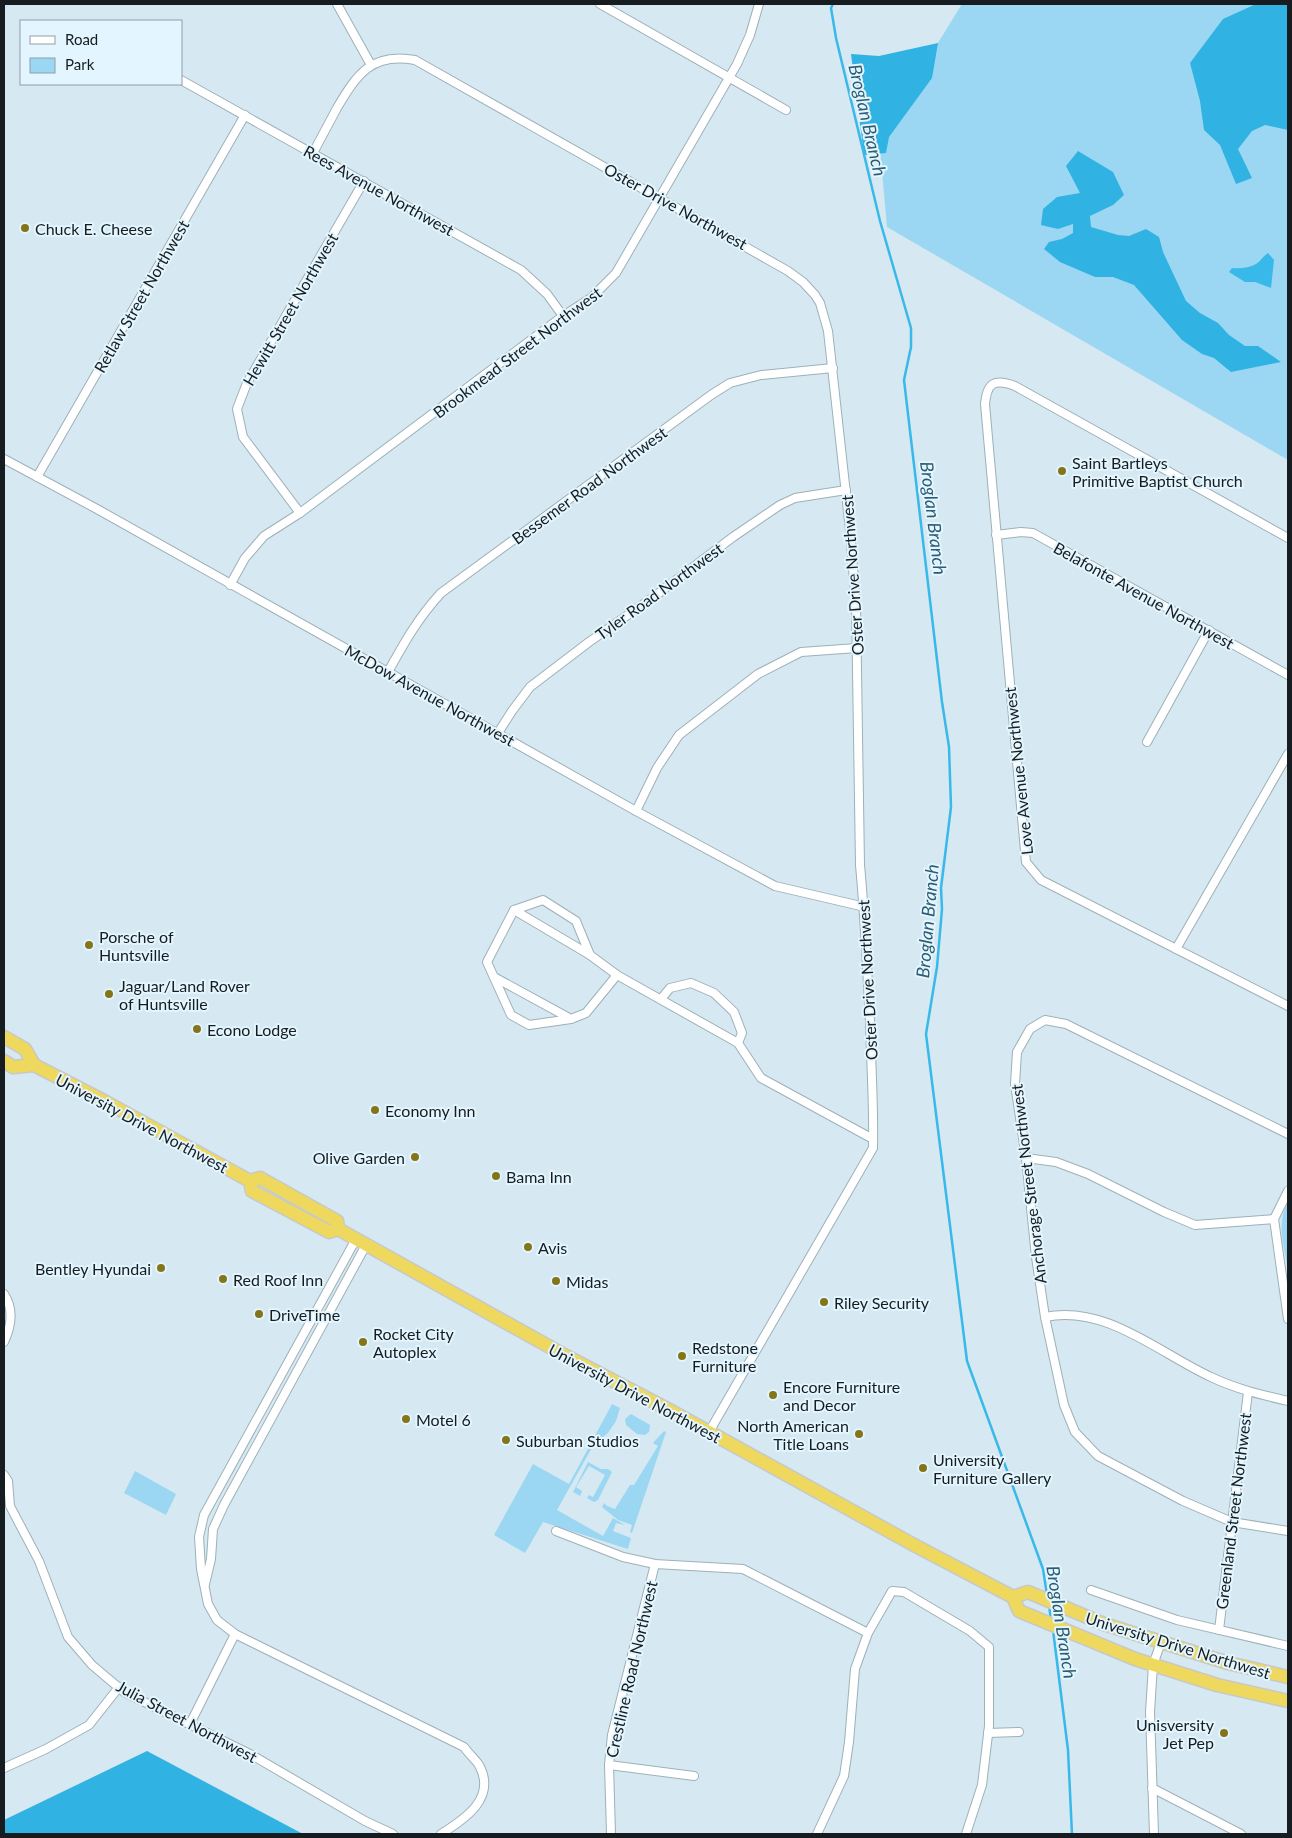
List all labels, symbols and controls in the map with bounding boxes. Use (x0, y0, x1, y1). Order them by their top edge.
legend (20, 20, 182, 85)
text: Road (65, 30, 98, 48)
text: Park (65, 55, 95, 73)
water label: Broglan Branch (844, 62, 892, 178)
street label: Rees Avenue Northwest (300, 141, 458, 239)
street label: Oster Drive Northwest (601, 159, 751, 253)
street label: Retlaw Street Northwest (90, 216, 193, 376)
place label: Chuck E. Cheese (35, 219, 152, 238)
marker: Chuck E. Cheese (19, 222, 31, 234)
street label: Hewitt Street Northwest (239, 229, 342, 389)
street label: Brookmead Street Northwest (429, 282, 605, 422)
street label: Bessemer Road Northwest (508, 422, 670, 548)
place label: Saint Bartleys Primitive Baptist Church (1072, 453, 1243, 490)
water label: Broglan Branch (916, 460, 952, 576)
marker: Saint Bartleys Primitive Baptist Church (1056, 465, 1068, 477)
street label: Oster Drive Northwest (837, 494, 867, 656)
street label: Belafonte Avenue Northwest (1050, 537, 1238, 653)
street label: Tyler Road Northwest (592, 538, 727, 644)
street label: McDow Avenue Northwest (342, 640, 518, 750)
street label: Love Avenue Northwest (1000, 686, 1036, 856)
water label: Broglan Branch (911, 863, 943, 979)
street label: Oster Drive Northwest (853, 899, 881, 1061)
place label: Porsche of Huntsville (99, 927, 174, 964)
marker: Porsche of Huntsville (83, 939, 95, 951)
place label: Jaguar/Land Rover of Huntsville (119, 976, 250, 1013)
marker: Jaguar/Land Rover of Huntsville (103, 988, 115, 1000)
place label: Econo Lodge (207, 1020, 297, 1039)
marker: Econo Lodge (191, 1023, 203, 1035)
street label: University Drive Northwest (53, 1069, 232, 1177)
street label: Anchorage Street Northwest (1006, 1083, 1050, 1285)
place label: Economy Inn (385, 1101, 476, 1120)
marker: Economy Inn (369, 1104, 381, 1116)
place label: Olive Garden (313, 1148, 405, 1167)
marker: Olive Garden (409, 1151, 421, 1163)
place label: Bama Inn (506, 1167, 572, 1186)
marker: Bama Inn (490, 1170, 502, 1182)
place label: Avis (538, 1238, 567, 1257)
marker: Avis (522, 1241, 534, 1253)
place label: Bentley Hyundai (35, 1259, 151, 1278)
marker: Bentley Hyundai (155, 1262, 167, 1274)
place label: Red Roof Inn (233, 1270, 323, 1289)
place label: Midas (566, 1272, 608, 1291)
marker: Red Roof Inn (217, 1273, 229, 1285)
marker: Midas (550, 1275, 562, 1287)
place label: Riley Security (834, 1293, 930, 1312)
marker: Riley Security (818, 1296, 830, 1308)
place label: DriveTime (269, 1305, 340, 1324)
marker: DriveTime (253, 1308, 265, 1320)
place label: Rocket City Autoplex (373, 1324, 454, 1361)
marker: Rocket City Autoplex (357, 1336, 369, 1348)
place label: Redstone Furniture (692, 1338, 758, 1375)
street label: University Drive Northwest (546, 1339, 725, 1447)
marker: Redstone Furniture (676, 1350, 688, 1362)
place label: Encore Furniture and Decor (783, 1377, 900, 1414)
marker: Encore Furniture and Decor (767, 1389, 779, 1401)
place label: Motel 6 (416, 1410, 471, 1429)
street label: Greenland Street Northwest (1212, 1411, 1255, 1610)
marker: Motel 6 (400, 1413, 412, 1425)
place label: North American Title Loans (737, 1416, 849, 1453)
marker: North American Title Loans (853, 1428, 865, 1440)
place label: Suburban Studios (516, 1431, 639, 1450)
marker: Suburban Studios (500, 1434, 512, 1446)
place label: University Furniture Gallery (933, 1450, 1052, 1487)
marker: University Furniture Gallery (917, 1462, 929, 1474)
water label: Broglan Branch (1042, 1564, 1082, 1680)
street label: Crestline Road Northwest (601, 1578, 661, 1759)
street label: University Drive Northwest (1083, 1608, 1273, 1682)
street label: Julia Street Northwest (113, 1676, 261, 1766)
place label: Unisversity Jet Pep (1136, 1715, 1215, 1752)
marker: Unisversity Jet Pep (1218, 1727, 1230, 1739)

